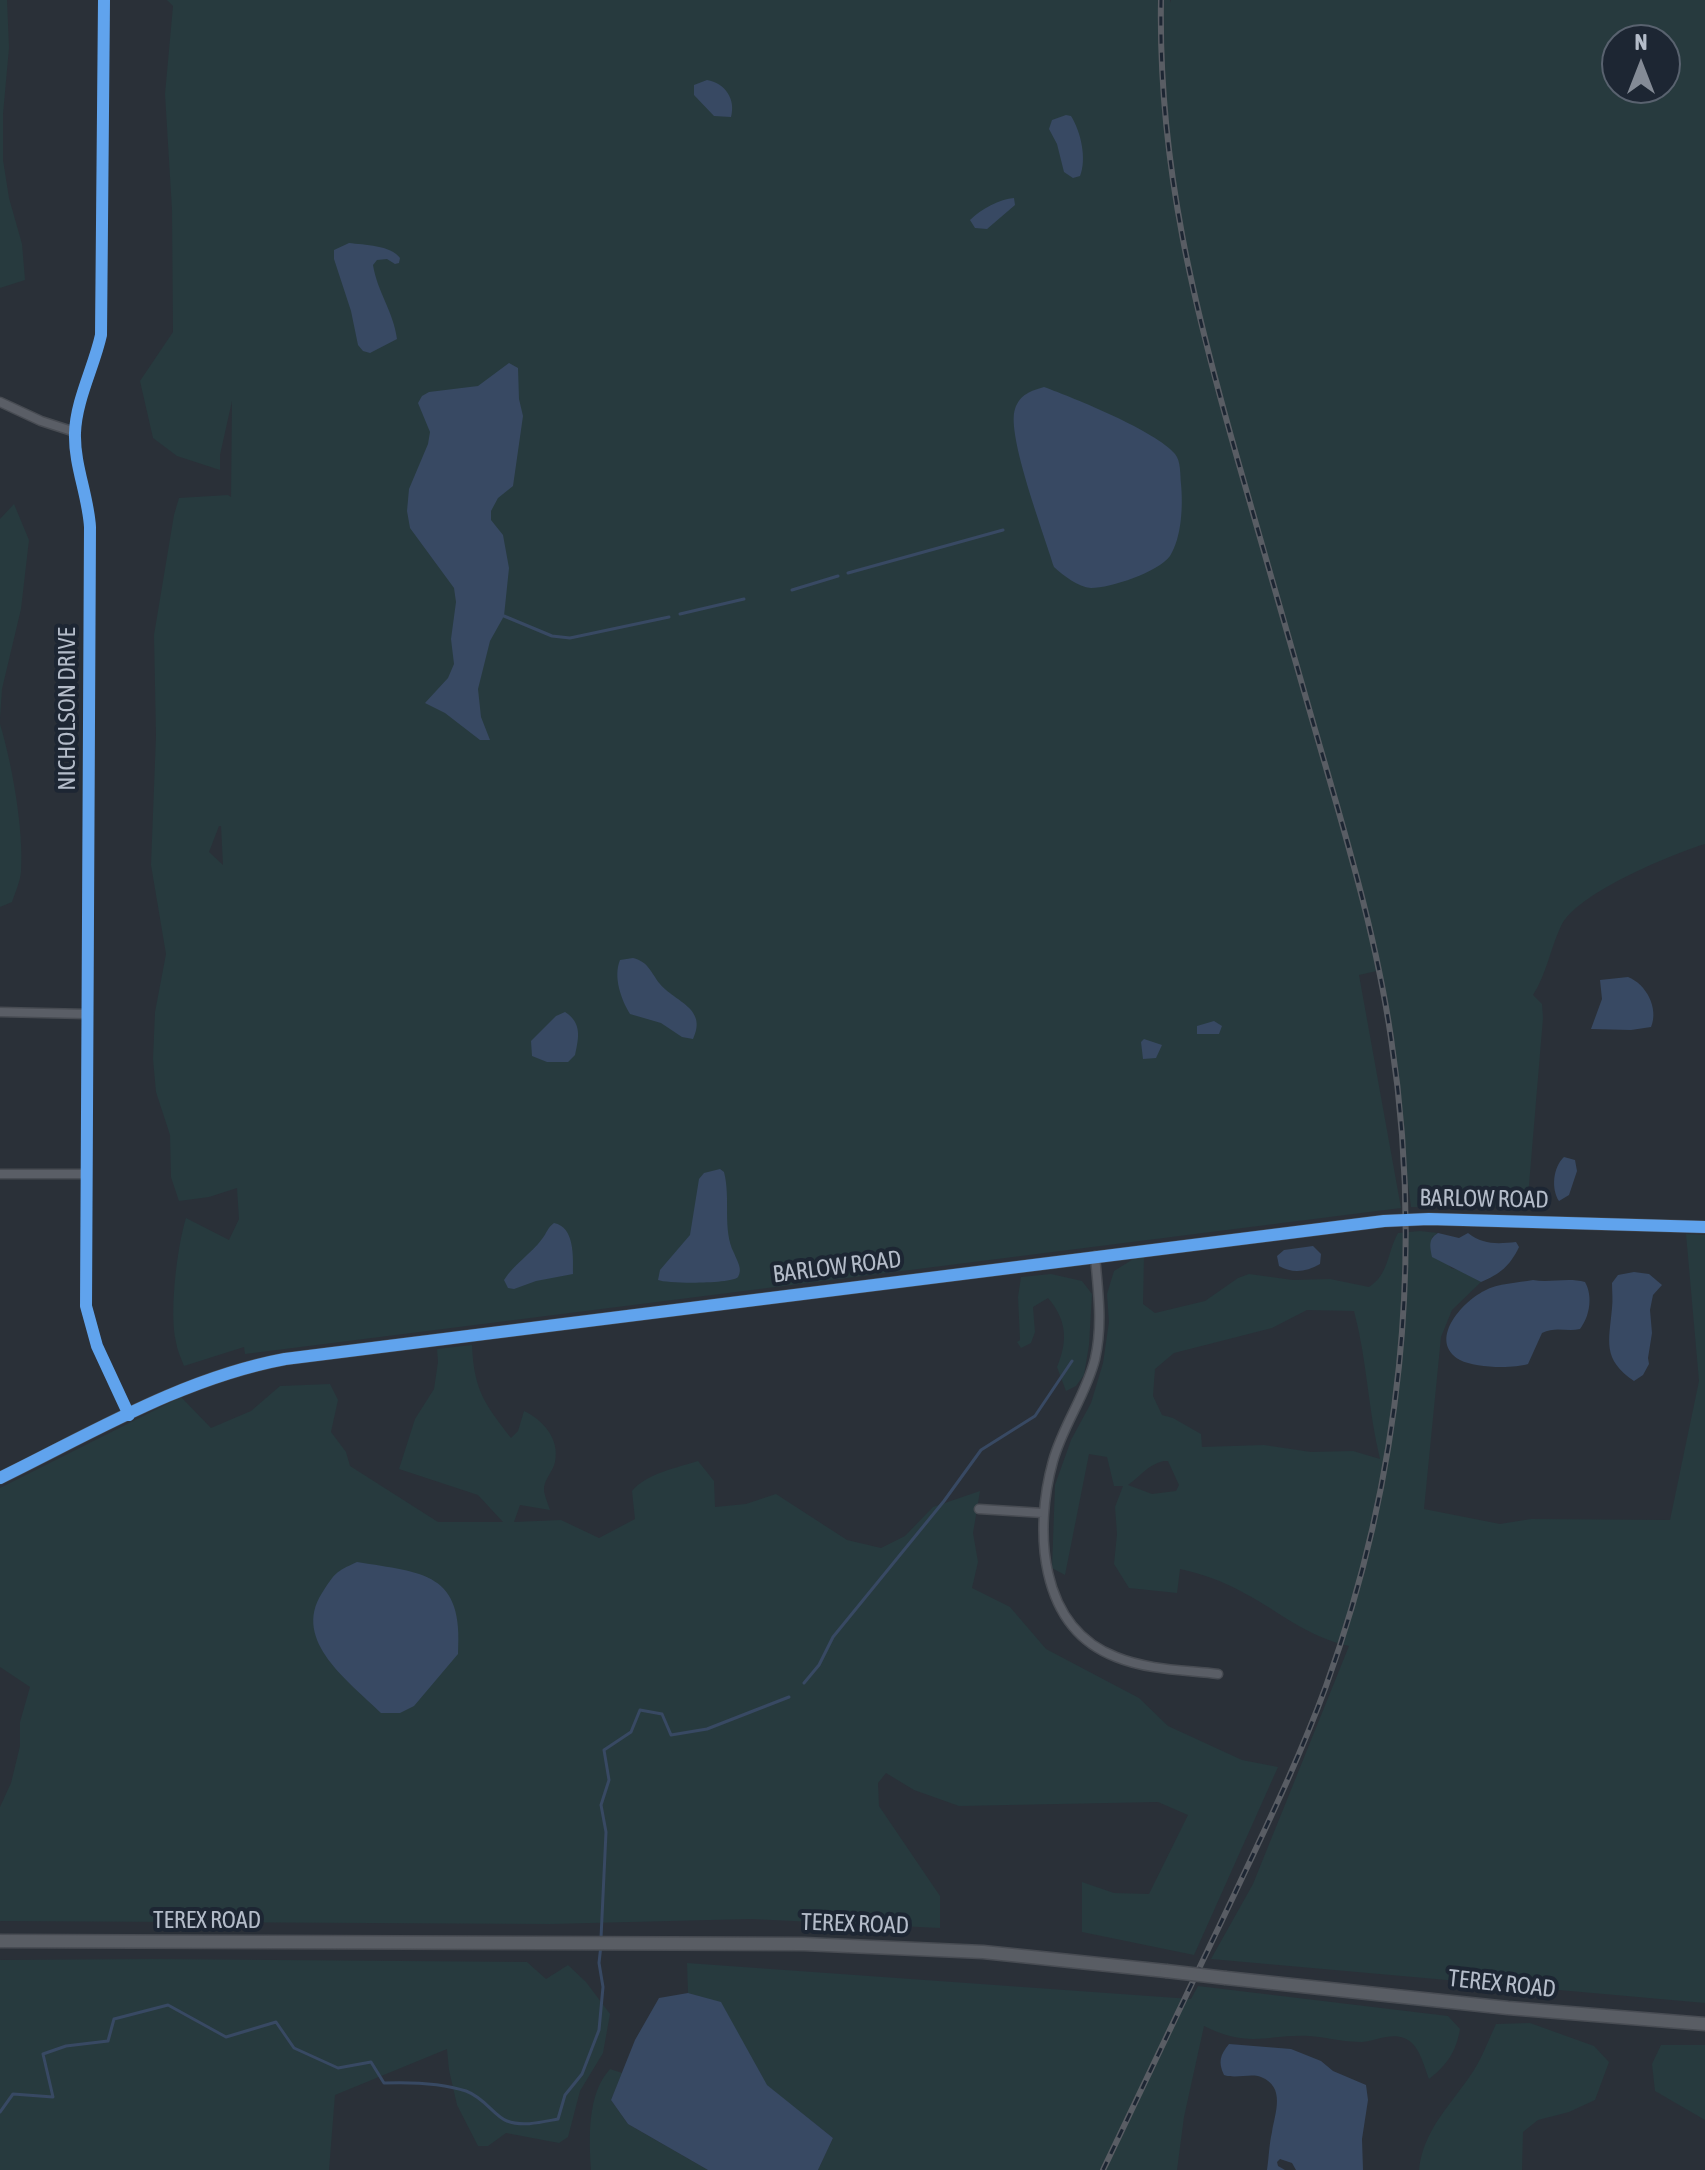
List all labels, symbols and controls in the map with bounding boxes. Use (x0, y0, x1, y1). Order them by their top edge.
north arrow (1601, 24, 1681, 104)
text: N (1635, 29, 1647, 55)
street label: NICHOLSON DRIVE (53, 627, 81, 791)
street label: BARLOW ROAD (1419, 1183, 1549, 1215)
street label: BARLOW ROAD (771, 1245, 903, 1289)
street label: TEREX ROAD (153, 1906, 261, 1934)
street label: TEREX ROAD (801, 1908, 909, 1940)
street label: TEREX ROAD (1447, 1964, 1557, 2004)

